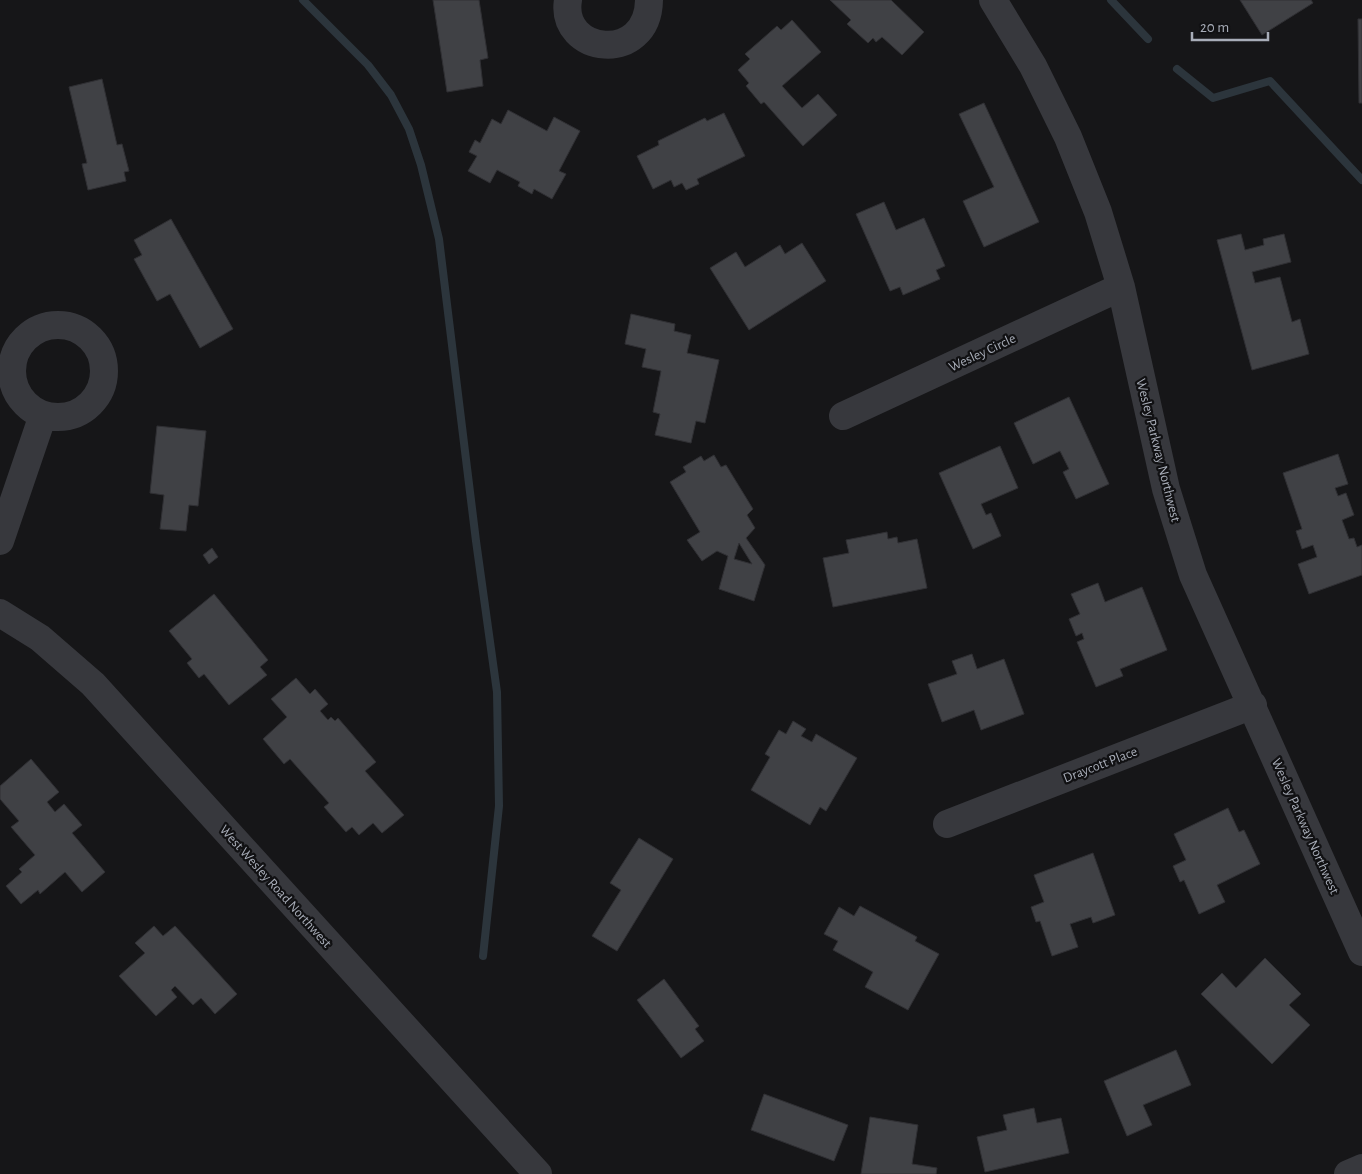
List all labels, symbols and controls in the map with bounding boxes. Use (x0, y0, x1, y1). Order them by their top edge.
scale bar (1192, 10, 1268, 42)
text: 20 m (1200, 20, 1229, 35)
street label: Wesley Circle (947, 331, 1018, 375)
street label: Wesley Parkway Northwest (1133, 377, 1183, 524)
street label: Draycott Place (1061, 744, 1139, 785)
street label: Wesley Parkway Northwest (1269, 756, 1342, 897)
street label: West Wesley Road Northwest (217, 823, 334, 951)

